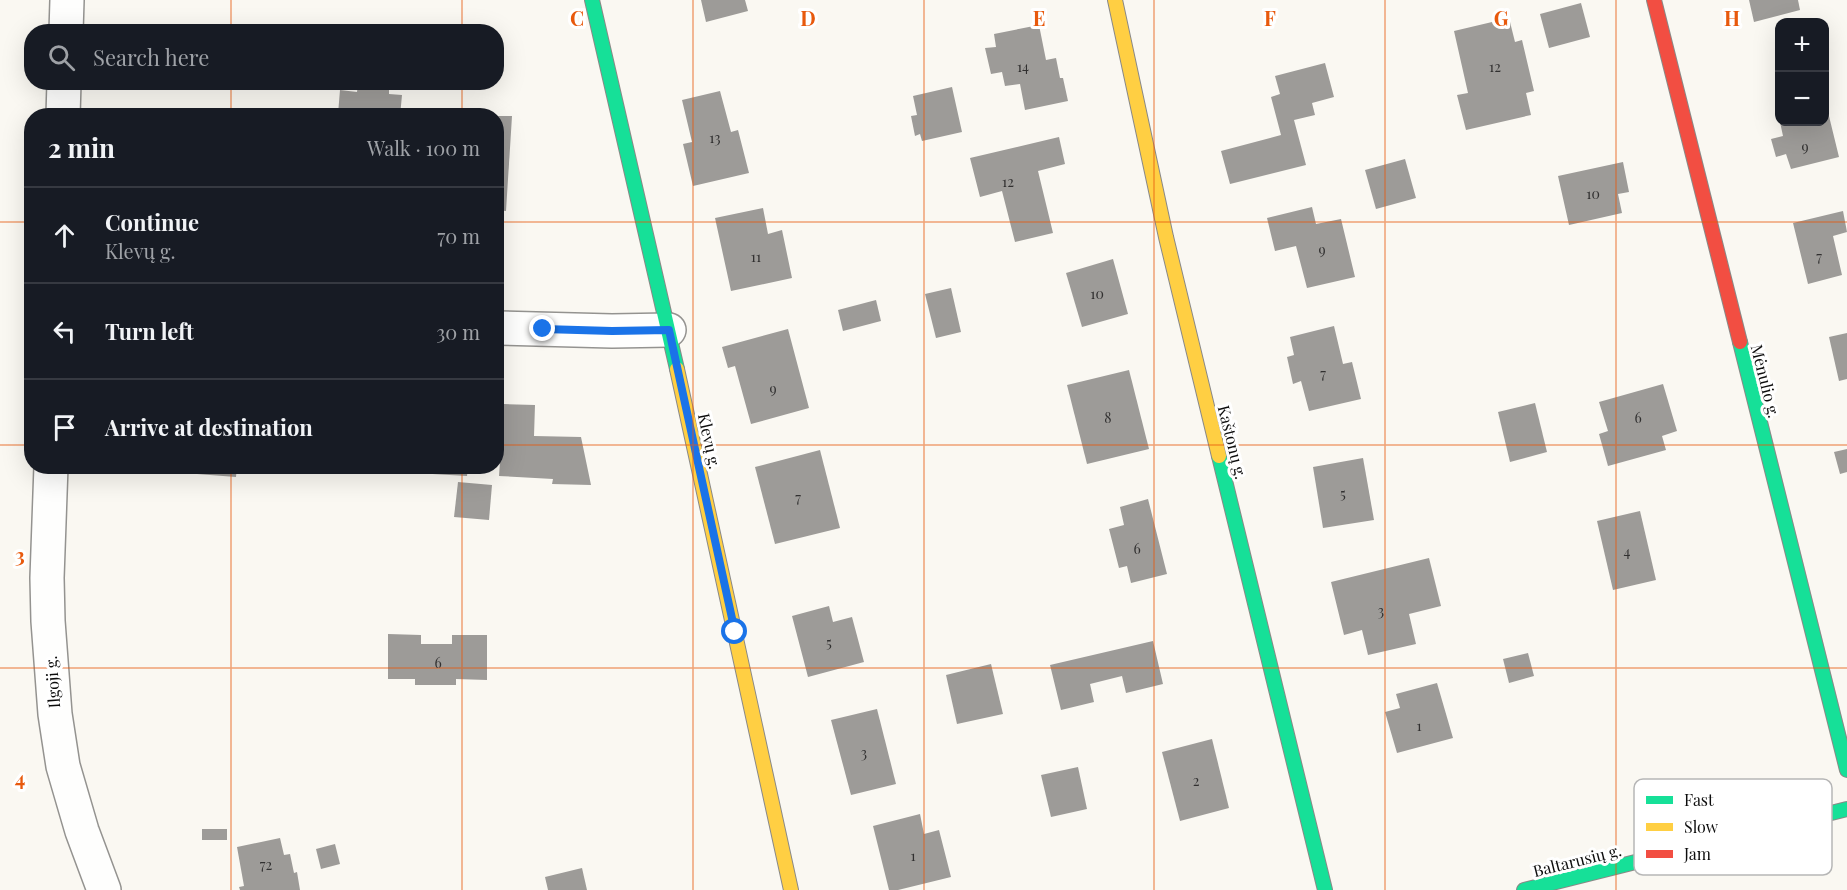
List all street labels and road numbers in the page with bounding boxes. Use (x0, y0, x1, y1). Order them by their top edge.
street label: Mėnulio g. (1747, 342, 1785, 420)
street label: Kaštonų g. (1214, 403, 1252, 481)
street label: Klevų g. (694, 411, 726, 471)
street label: Ilgoji g. (40, 655, 64, 709)
street label: Baltarusių g. (1531, 839, 1623, 881)

